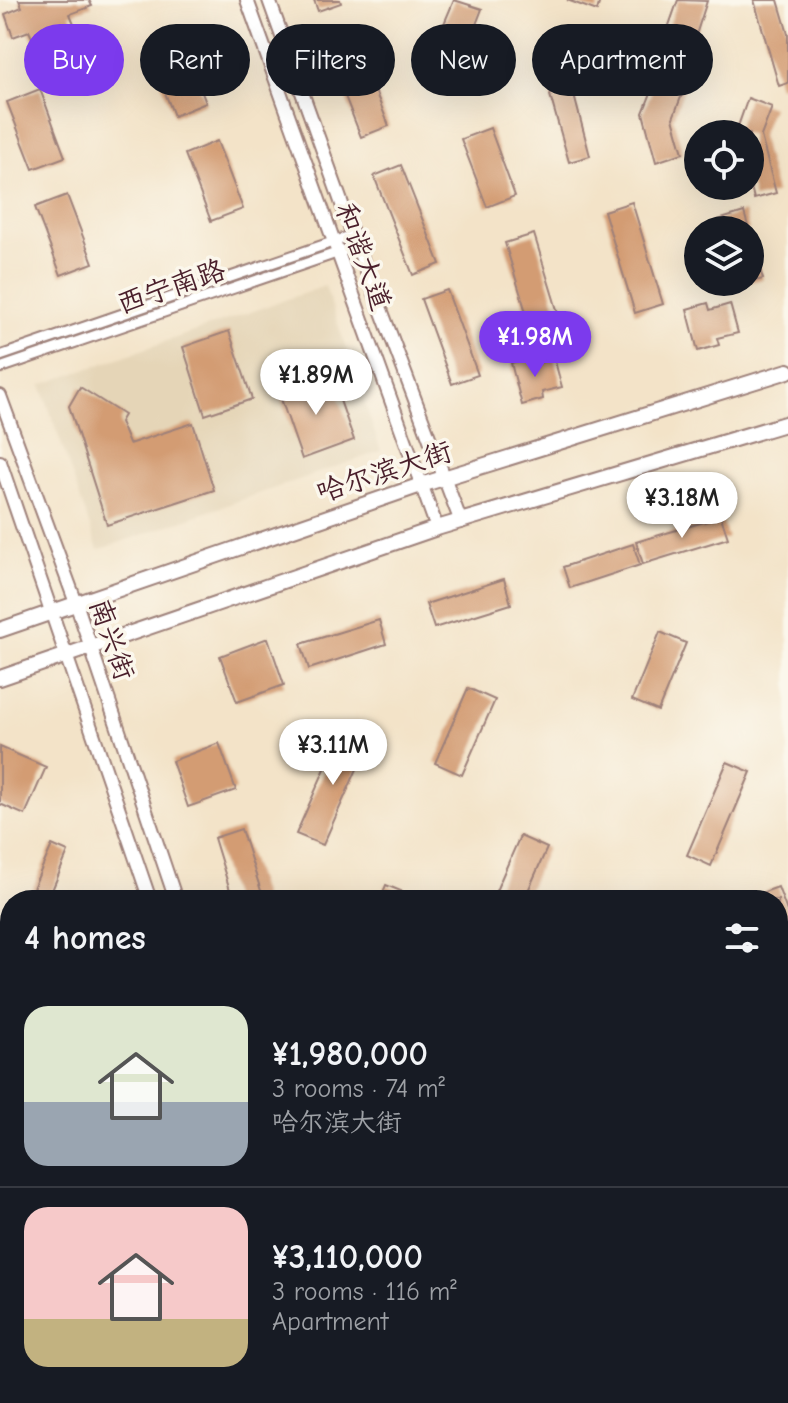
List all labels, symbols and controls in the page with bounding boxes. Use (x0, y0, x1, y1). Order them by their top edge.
chip: Buy (24, 24, 124, 96)
chip: Rent (140, 24, 250, 96)
chip: Filters (266, 24, 395, 96)
chip: New (411, 24, 516, 96)
chip: Apartment (532, 24, 713, 96)
map controls (684, 120, 764, 296)
button: locate (684, 120, 764, 200)
street label: 和谐大道 (329, 198, 397, 314)
button: layers (684, 216, 764, 296)
street label: 西宁南路 (113, 254, 229, 320)
pin: ¥1.98M (470, 311, 600, 379)
text: ¥1.98M (497, 322, 573, 352)
pin: ¥1.89M (251, 349, 381, 417)
text: ¥1.89M (278, 360, 354, 390)
street label: 哈尔滨大街 (313, 435, 456, 509)
pin: ¥3.18M (617, 472, 747, 540)
text: ¥3.18M (645, 483, 719, 513)
street label: 南兴街 (83, 594, 141, 684)
pin: ¥3.11M (268, 719, 398, 787)
text: ¥3.11M (297, 730, 369, 760)
icon: filters (720, 916, 764, 960)
text: 4 homes (24, 918, 146, 958)
text: ¥1,980,000 (272, 1034, 428, 1074)
icon: home (88, 1038, 184, 1134)
text: 3 rooms · 74 m² (272, 1074, 445, 1104)
text: 哈尔滨大街 (272, 1108, 402, 1138)
text: ¥3,110,000 (272, 1237, 423, 1277)
icon: home (88, 1239, 184, 1335)
text: 3 rooms · 116 m² (272, 1277, 457, 1307)
text: Apartment (272, 1307, 388, 1337)

